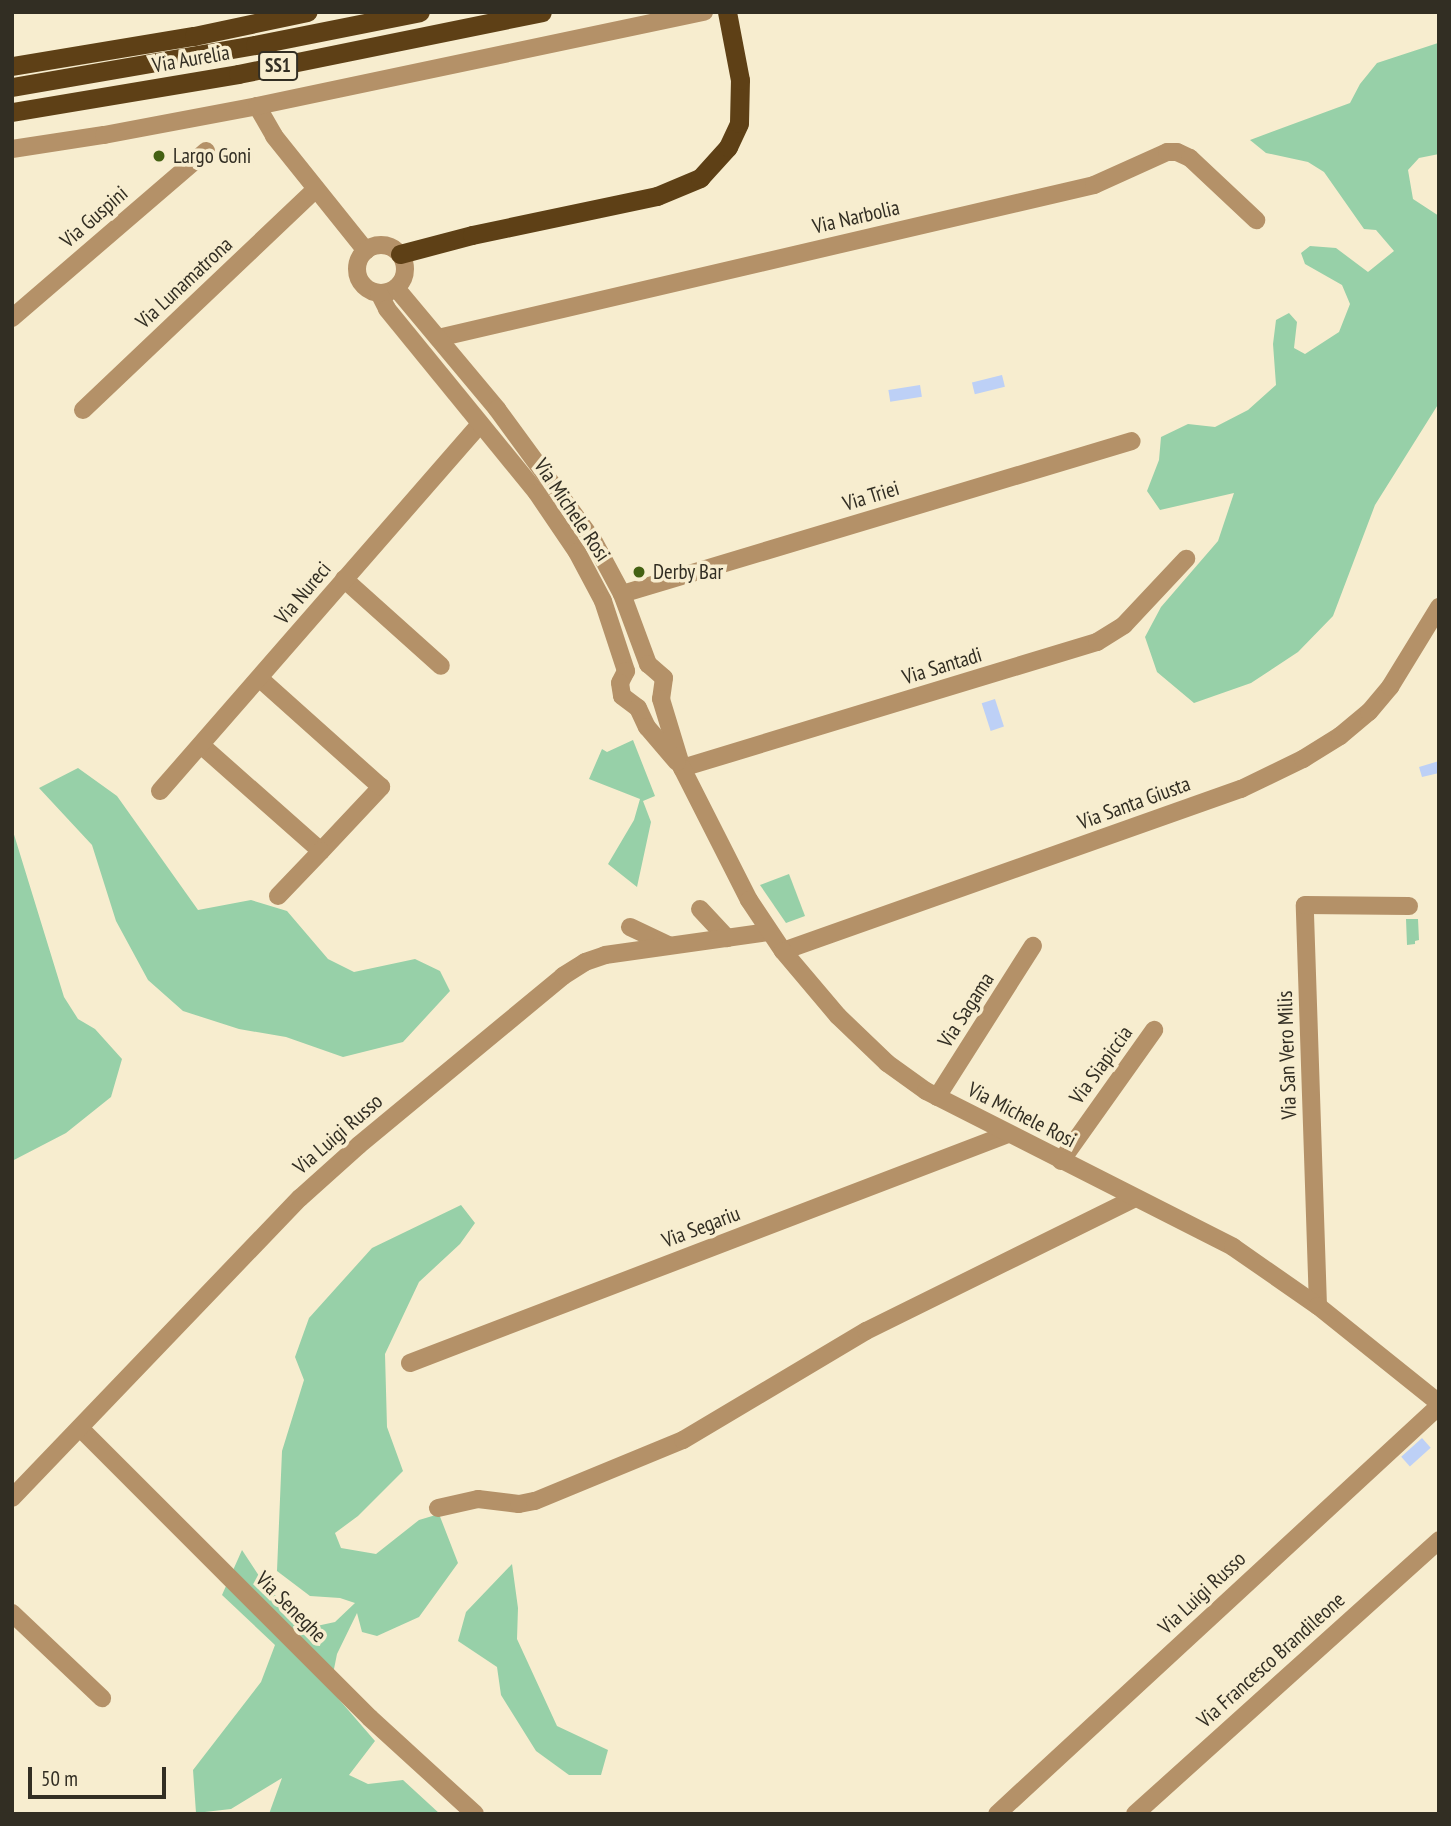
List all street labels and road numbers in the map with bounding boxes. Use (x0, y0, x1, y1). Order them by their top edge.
street label: Via Aurelia (150, 40, 232, 78)
road number: SS1 (257, 50, 299, 82)
street label: Via Guspini (55, 181, 133, 253)
street label: Via Narbolia (810, 195, 902, 239)
street label: Via Lunamatrona (131, 232, 237, 334)
street label: Via Michele Rosi (528, 454, 616, 566)
street label: Via Triei (839, 475, 903, 517)
street label: Via Nureci (270, 557, 336, 629)
street label: Via Santadi (899, 642, 985, 690)
street label: Via Santa Giusta (1074, 771, 1194, 835)
street label: Via Sagama (933, 968, 999, 1052)
street label: Via San Vero Milis (1272, 990, 1302, 1120)
street label: Via Siapiccia (1064, 1021, 1138, 1109)
street label: Via Michele Rosi (964, 1077, 1080, 1153)
street label: Via Luigi Russo (288, 1088, 388, 1180)
street label: Via Segariu (658, 1201, 744, 1253)
street label: Via Luigi Russo (1153, 1546, 1251, 1640)
street label: Via Seneghe (250, 1566, 332, 1648)
street label: Via Francesco Brandileone (1192, 1587, 1350, 1733)

